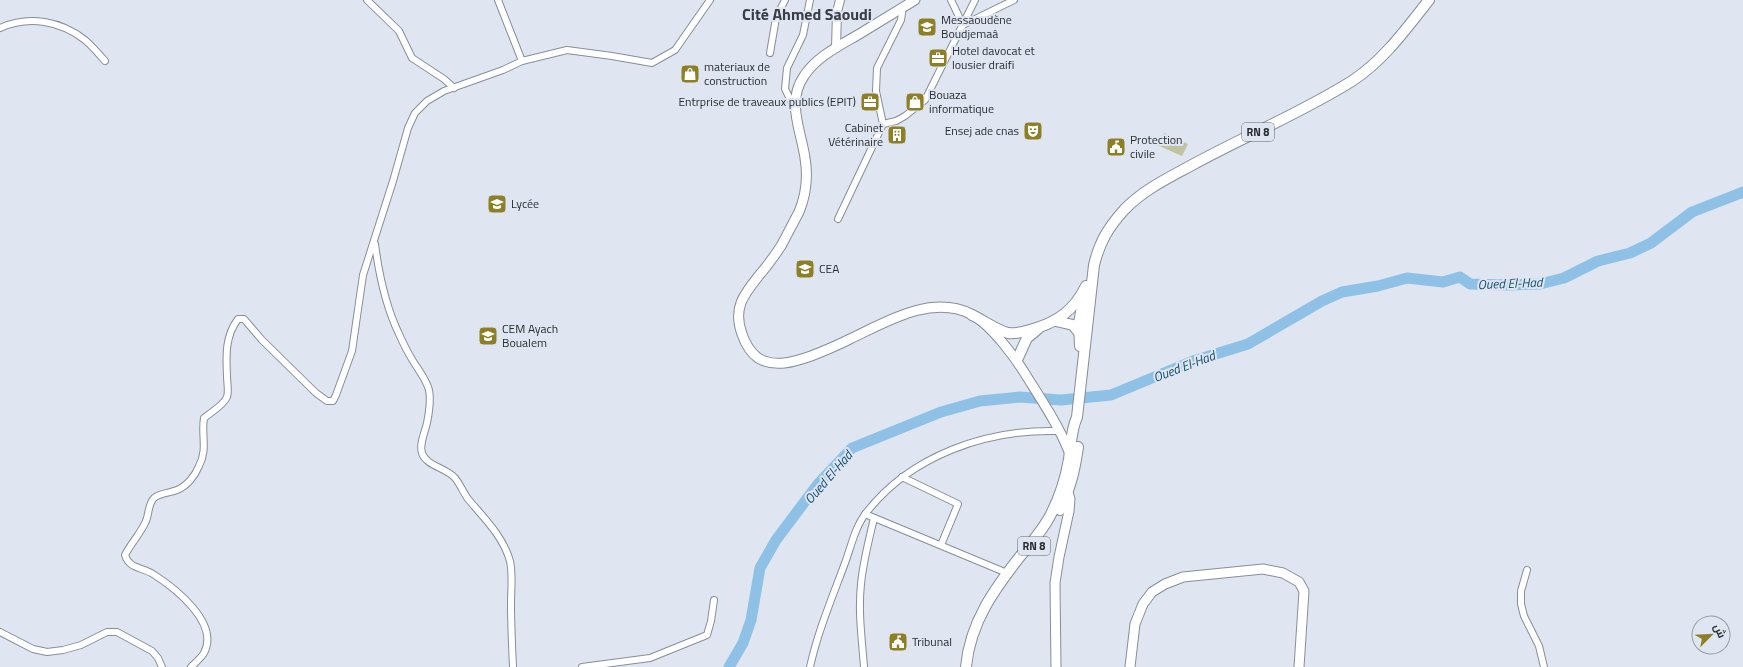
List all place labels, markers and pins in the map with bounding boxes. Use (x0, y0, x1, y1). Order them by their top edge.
place label: Messaoudène Boudjemaâ (941, 10, 1012, 43)
school or university icon: Messaoudène Boudjemaâ (916, 16, 938, 38)
place label: Hotel davocat et lousier draifi (952, 41, 1035, 74)
office icon: Hotel davocat et lousier draifi (927, 47, 949, 69)
place label: materiaux de construction (704, 57, 770, 90)
shop icon: materiaux de construction (679, 63, 701, 85)
place label: Bouaza informatique (929, 85, 994, 118)
office icon: Entrprise de traveaux publics (EPIT) (859, 91, 881, 113)
shop icon: Bouaza informatique (904, 91, 926, 113)
place label: Entrprise de traveaux publics (EPIT) (678, 92, 856, 111)
place label: Cabinet Vétérinaire (828, 118, 884, 151)
theatre icon: Ensej ade cnas (1022, 120, 1044, 142)
place label: Ensej ade cnas (945, 121, 1019, 140)
building icon: Cabinet Vétérinaire (886, 124, 908, 146)
place label: Protection civile (1130, 130, 1183, 163)
public building icon: Protection civile (1105, 136, 1127, 158)
school or university icon: Lycée (486, 193, 508, 215)
place label: Lycée (511, 194, 539, 213)
school or university icon: CEA (794, 258, 816, 280)
place label: CEA (819, 259, 839, 278)
place label: CEM Ayach Boualem (502, 319, 558, 352)
school or university icon: CEM Ayach Boualem (477, 325, 499, 347)
public building icon: Tribunal (887, 631, 909, 653)
place label: Tribunal (912, 632, 952, 651)

